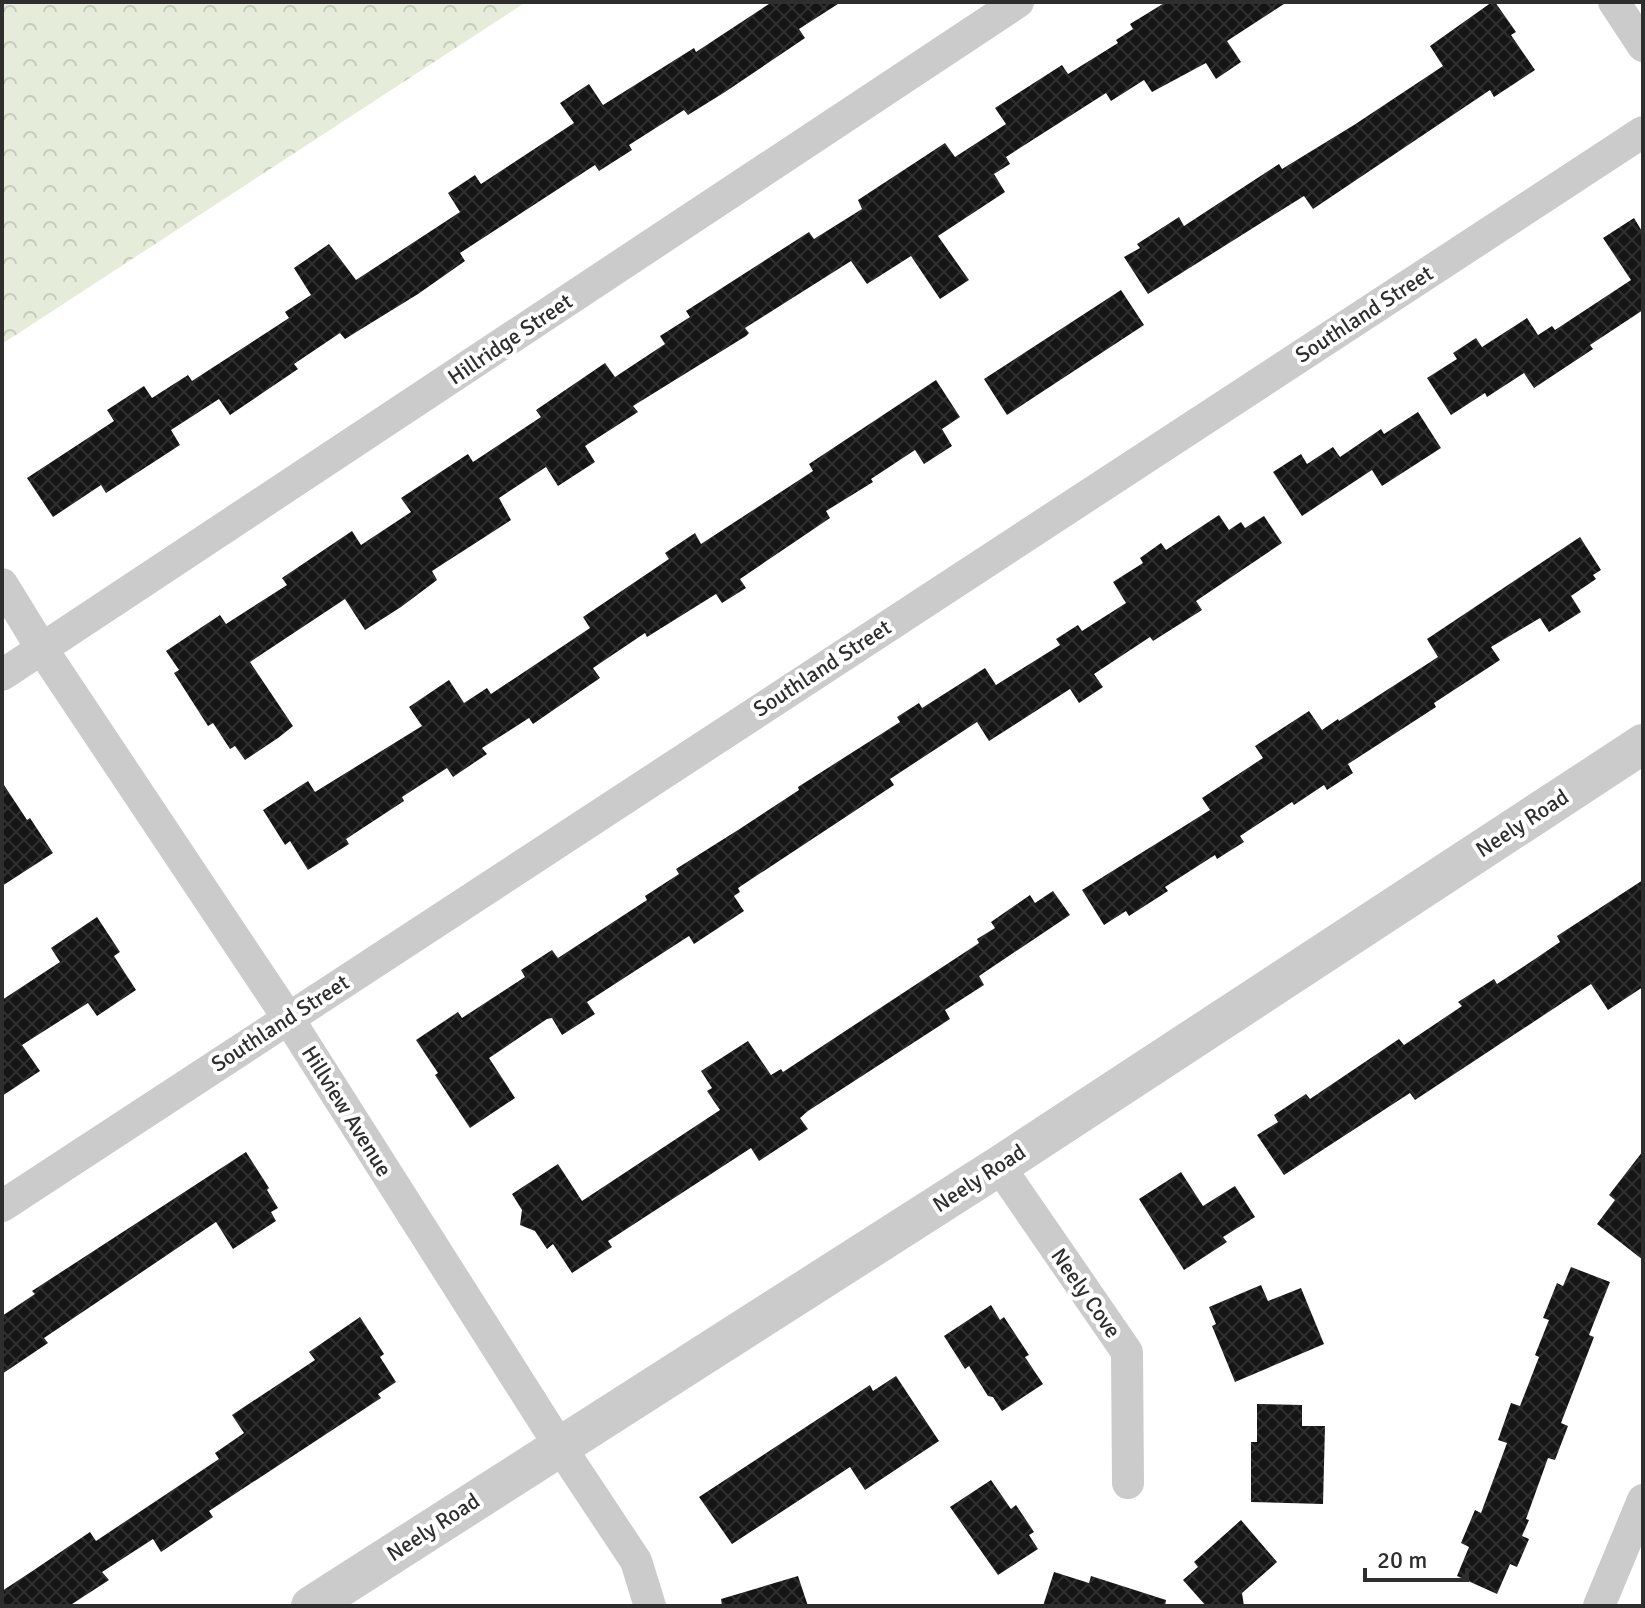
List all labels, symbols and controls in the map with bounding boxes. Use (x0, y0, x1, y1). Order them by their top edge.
street label: Southland Street (1290, 259, 1438, 369)
street label: Hillridge Street (443, 287, 578, 391)
street label: Southland Street (748, 613, 896, 723)
street label: Neely Road (1470, 783, 1574, 863)
street label: Southland Street (206, 968, 354, 1078)
street label: Hillview Avenue (296, 1041, 398, 1181)
street label: Neely Road (927, 1138, 1031, 1218)
street label: Neely Cove (1045, 1243, 1127, 1343)
street label: Neely Road (381, 1487, 485, 1567)
scale bar (1365, 1532, 1467, 1582)
text: 20 m (1377, 1545, 1427, 1575)

